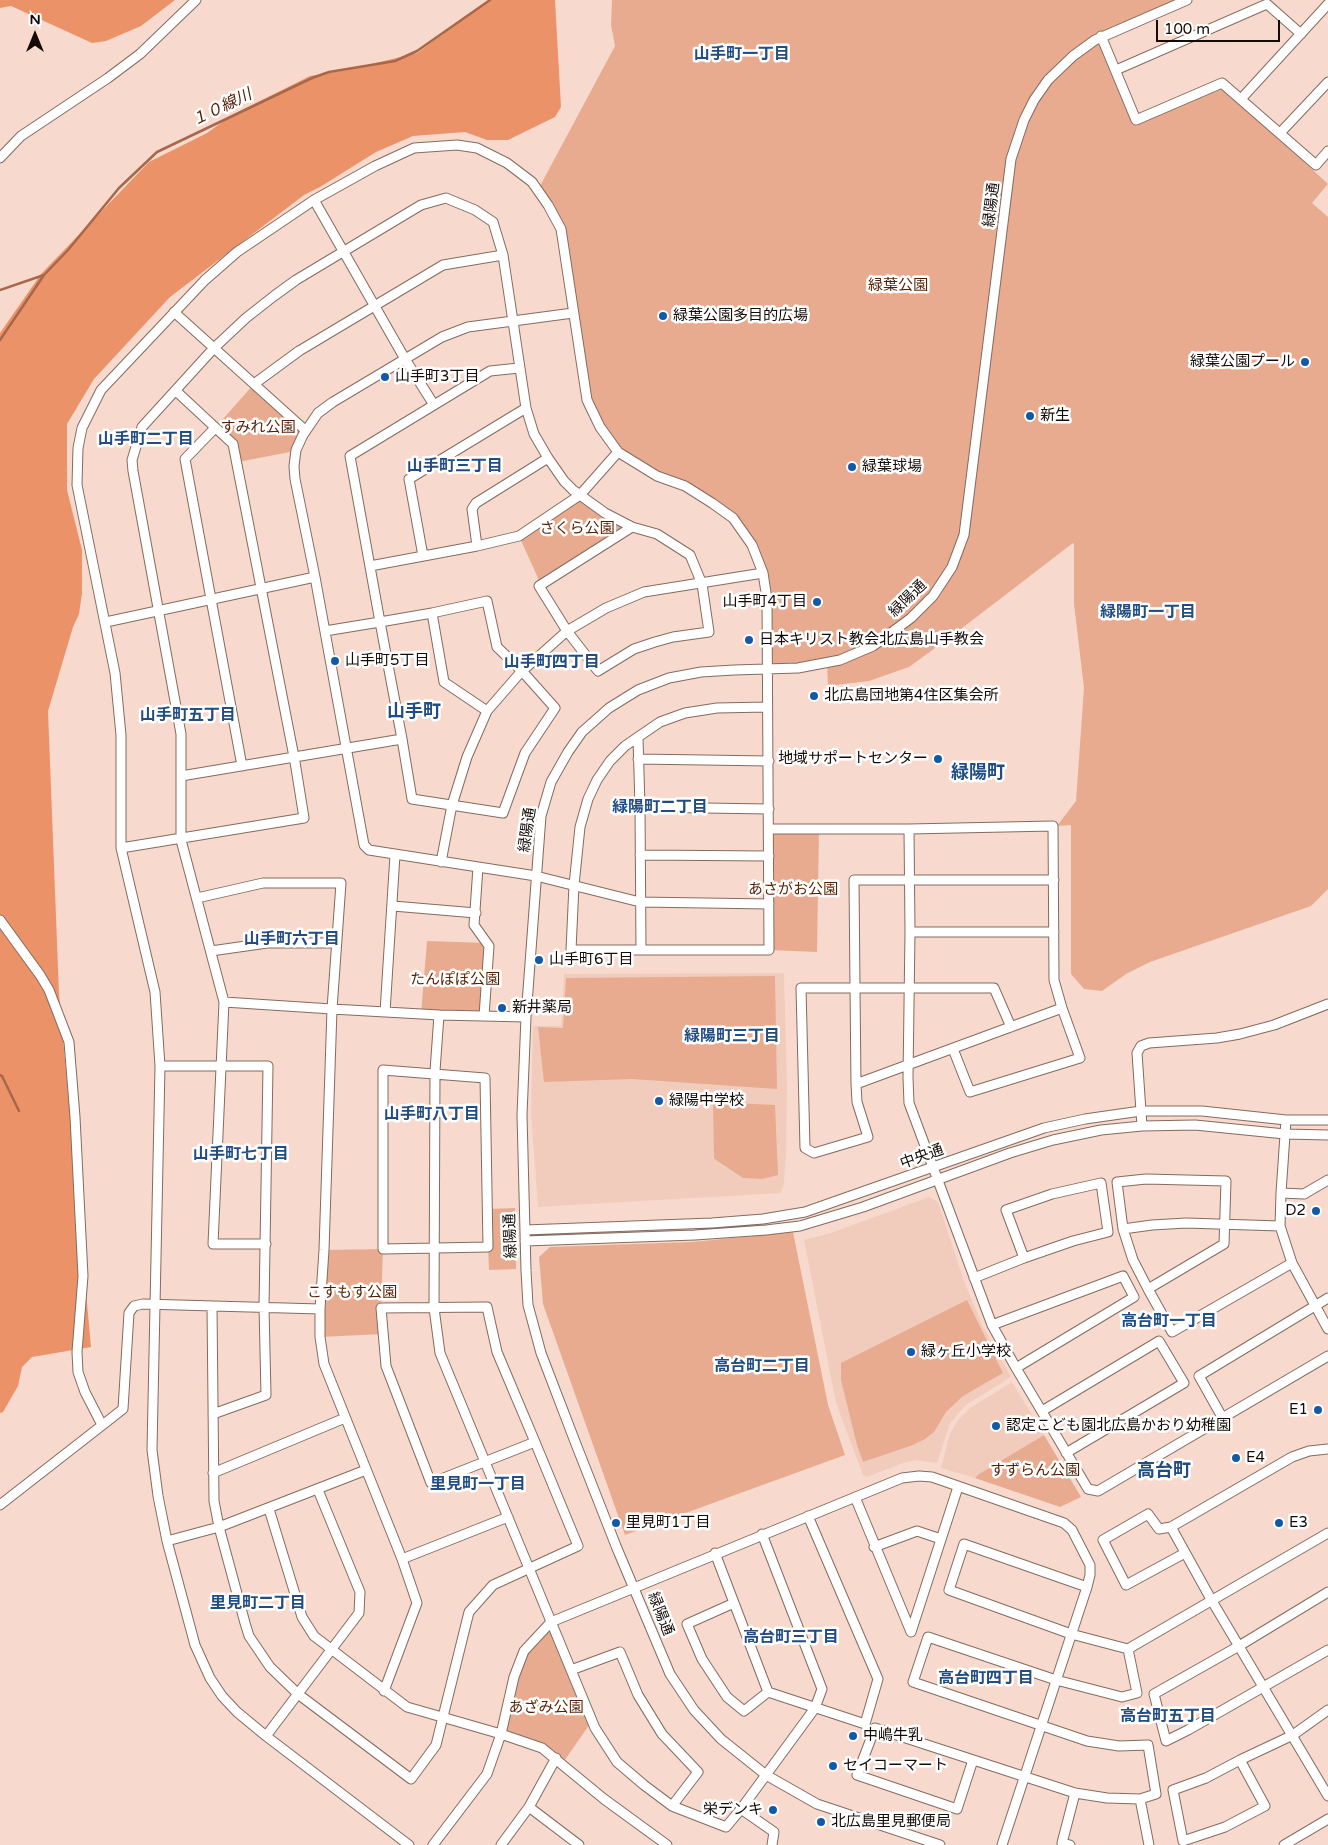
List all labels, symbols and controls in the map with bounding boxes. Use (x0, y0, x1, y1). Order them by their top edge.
north arrow (10, 10, 60, 60)
scale bar (1158, 10, 1282, 42)
text: N (29, 11, 41, 28)
text: 100 m (1164, 20, 1210, 38)
district label: 山手町一丁目 (694, 45, 790, 65)
water label: １０線川 (189, 85, 255, 131)
street label: 緑陽通 (980, 182, 1004, 228)
park label: 緑葉公園 (868, 277, 928, 295)
place label: 緑葉公園多目的広場 (673, 307, 808, 325)
marker: 緑葉公園多目的広場 (657, 310, 669, 322)
place label: 緑葉公園プール (1190, 353, 1295, 371)
marker: 緑葉公園プール (1299, 356, 1311, 368)
place label: 山手町3丁目 (395, 368, 479, 386)
marker: 山手町3丁目 (379, 371, 391, 383)
place label: 新生 (1040, 407, 1070, 425)
marker: 新生 (1024, 410, 1036, 422)
park label: すみれ公園 (221, 419, 295, 437)
district label: 山手町二丁目 (98, 430, 194, 450)
district label: 山手町三丁目 (407, 457, 503, 477)
place label: 緑葉球場 (862, 458, 922, 476)
marker: 緑葉球場 (846, 461, 858, 473)
park label: さくら公園 (540, 520, 614, 538)
street label: 緑陽通 (886, 577, 930, 621)
place label: 山手町4丁目 (723, 593, 807, 611)
marker: 山手町4丁目 (811, 596, 823, 608)
district label: 緑陽町一丁目 (1100, 603, 1196, 623)
place label: 日本キリスト教会北広島山手教会 (759, 631, 984, 649)
marker: 日本キリスト教会北広島山手教会 (743, 634, 755, 646)
place label: 山手町5丁目 (345, 652, 429, 670)
district label: 山手町四丁目 (504, 653, 600, 673)
marker: 山手町5丁目 (329, 655, 341, 667)
place label: 北広島団地第4住区集会所 (824, 687, 998, 705)
marker: 北広島団地第4住区集会所 (808, 690, 820, 702)
district label: 山手町 (387, 701, 441, 723)
district label: 山手町五丁目 (140, 706, 236, 726)
place label: 地域サポートセンター (778, 750, 928, 768)
marker: 地域サポートセンター (932, 753, 944, 765)
district label: 緑陽町 (951, 762, 1005, 784)
district label: 緑陽町二丁目 (612, 798, 708, 818)
street label: 緑陽通 (516, 806, 540, 854)
park label: あさがお公園 (748, 881, 838, 899)
district label: 山手町六丁目 (244, 930, 340, 950)
place label: 山手町6丁目 (549, 951, 633, 969)
marker: 山手町6丁目 (533, 954, 545, 966)
park label: たんぽぽ公園 (410, 971, 500, 989)
place label: 新井薬局 (512, 999, 572, 1017)
marker: 新井薬局 (496, 1002, 508, 1014)
district label: 緑陽町三丁目 (684, 1027, 780, 1047)
place label: 緑陽中学校 (669, 1092, 744, 1110)
marker: 緑陽中学校 (653, 1095, 665, 1107)
district label: 山手町八丁目 (384, 1105, 480, 1125)
street label: 中央通 (898, 1141, 946, 1173)
district label: 山手町七丁目 (193, 1145, 289, 1165)
place label: D2 (1285, 1202, 1306, 1220)
marker: D2 (1310, 1205, 1322, 1217)
street label: 緑陽通 (501, 1213, 521, 1259)
park label: こすもす公園 (307, 1284, 397, 1302)
district label: 高台町一丁目 (1121, 1312, 1217, 1332)
place label: 緑ヶ丘小学校 (921, 1343, 1011, 1361)
marker: 緑ヶ丘小学校 (905, 1346, 917, 1358)
district label: 高台町二丁目 (714, 1357, 810, 1377)
place label: E1 (1289, 1401, 1308, 1419)
marker: E1 (1312, 1404, 1324, 1416)
place label: 認定こども園北広島かおり幼稚園 (1006, 1417, 1231, 1435)
marker: 認定こども園北広島かおり幼稚園 (990, 1420, 1002, 1432)
place label: E4 (1246, 1449, 1265, 1467)
marker: E4 (1230, 1452, 1242, 1464)
district label: 高台町 (1137, 1460, 1191, 1482)
park label: すずらん公園 (990, 1462, 1080, 1480)
district label: 里見町一丁目 (430, 1475, 526, 1495)
place label: 里見町1丁目 (626, 1514, 710, 1532)
place label: E3 (1289, 1514, 1308, 1532)
marker: 里見町1丁目 (610, 1517, 622, 1529)
marker: E3 (1273, 1517, 1285, 1529)
street label: 緑陽通 (643, 1590, 677, 1638)
district label: 里見町二丁目 (210, 1594, 306, 1614)
district label: 高台町三丁目 (743, 1628, 839, 1648)
district label: 高台町四丁目 (938, 1669, 1034, 1689)
park label: あざみ公園 (509, 1699, 583, 1717)
district label: 高台町五丁目 (1120, 1707, 1216, 1727)
place label: 中嶋牛乳 (863, 1727, 923, 1745)
marker: 中嶋牛乳 (847, 1730, 859, 1742)
place label: セイコーマート (843, 1757, 948, 1775)
marker: セイコーマート (827, 1760, 839, 1772)
place label: 栄デンキ (703, 1801, 763, 1819)
marker: 栄デンキ (767, 1804, 779, 1816)
place label: 北広島里見郵便局 (831, 1813, 951, 1831)
marker: 北広島里見郵便局 (815, 1816, 827, 1828)

